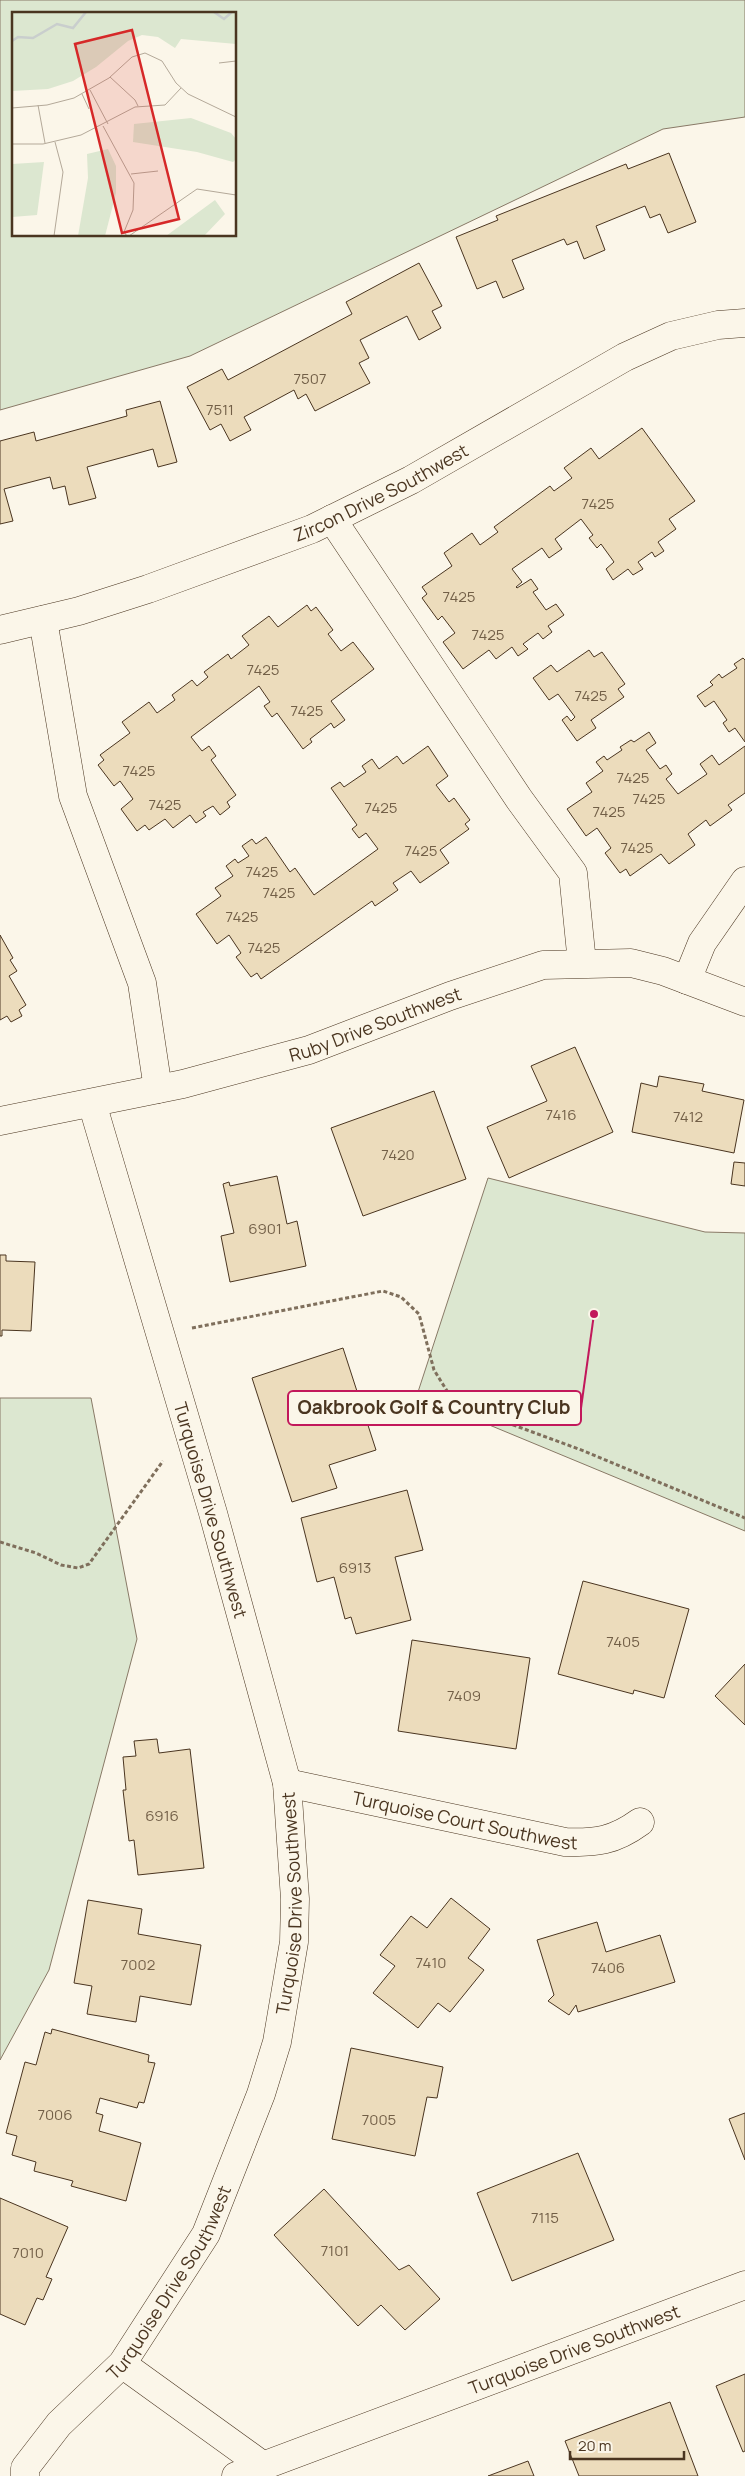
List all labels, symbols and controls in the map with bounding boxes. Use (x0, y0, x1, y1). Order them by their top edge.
inset map (12, 12, 236, 236)
house number: 7507 (294, 368, 326, 389)
house number: 7511 (206, 399, 234, 420)
street label: Zircon Drive Southwest (290, 438, 472, 547)
house number: 7425 (582, 493, 615, 514)
house number: 7425 (443, 586, 476, 607)
house number: 7425 (472, 624, 505, 645)
house number: 7425 (247, 659, 280, 680)
house number: 7425 (575, 685, 608, 706)
house number: 7425 (291, 700, 324, 721)
house number: 7425 (123, 760, 156, 781)
house number: 7425 (617, 767, 650, 788)
house number: 7425 (633, 788, 666, 809)
house number: 7425 (149, 794, 182, 815)
house number: 7425 (365, 797, 398, 818)
house number: 7425 (593, 801, 626, 822)
house number: 7425 (621, 837, 654, 858)
house number: 7425 (405, 840, 438, 861)
house number: 7425 (246, 861, 279, 882)
house number: 7425 (263, 882, 296, 903)
house number: 7425 (226, 906, 259, 927)
house number: 7425 (248, 937, 281, 958)
street label: Ruby Drive Southwest (286, 981, 464, 1067)
house number: 7416 (546, 1104, 576, 1125)
house number: 7412 (673, 1106, 703, 1127)
house number: 7420 (381, 1144, 415, 1165)
house number: 6901 (248, 1218, 282, 1239)
callout: Oakbrook Golf & Country Club (288, 1391, 581, 1425)
text: Oakbrook Golf & Country Club (298, 1394, 570, 1420)
street label: Turquoise Drive Southwest (169, 1399, 253, 1621)
house number: 6913 (339, 1557, 371, 1578)
house number: 7405 (606, 1631, 640, 1652)
house number: 7409 (447, 1685, 481, 1706)
street label: Turquoise Court Southwest (350, 1785, 578, 1854)
street label: Turquoise Drive Southwest (270, 1791, 307, 2016)
house number: 6916 (145, 1805, 179, 1826)
house number: 7410 (416, 1952, 446, 1973)
house number: 7002 (121, 1954, 155, 1975)
house number: 7406 (591, 1957, 625, 1978)
house number: 7006 (37, 2104, 73, 2125)
house number: 7005 (362, 2109, 396, 2130)
street label: Turquoise Drive Southwest (101, 2182, 236, 2385)
house number: 7115 (531, 2207, 559, 2228)
house number: 7101 (321, 2240, 349, 2261)
house number: 7010 (12, 2242, 44, 2263)
street label: Turquoise Drive Southwest (465, 2299, 683, 2400)
scale bar (570, 2428, 684, 2460)
text: 20 m (578, 2435, 611, 2456)

